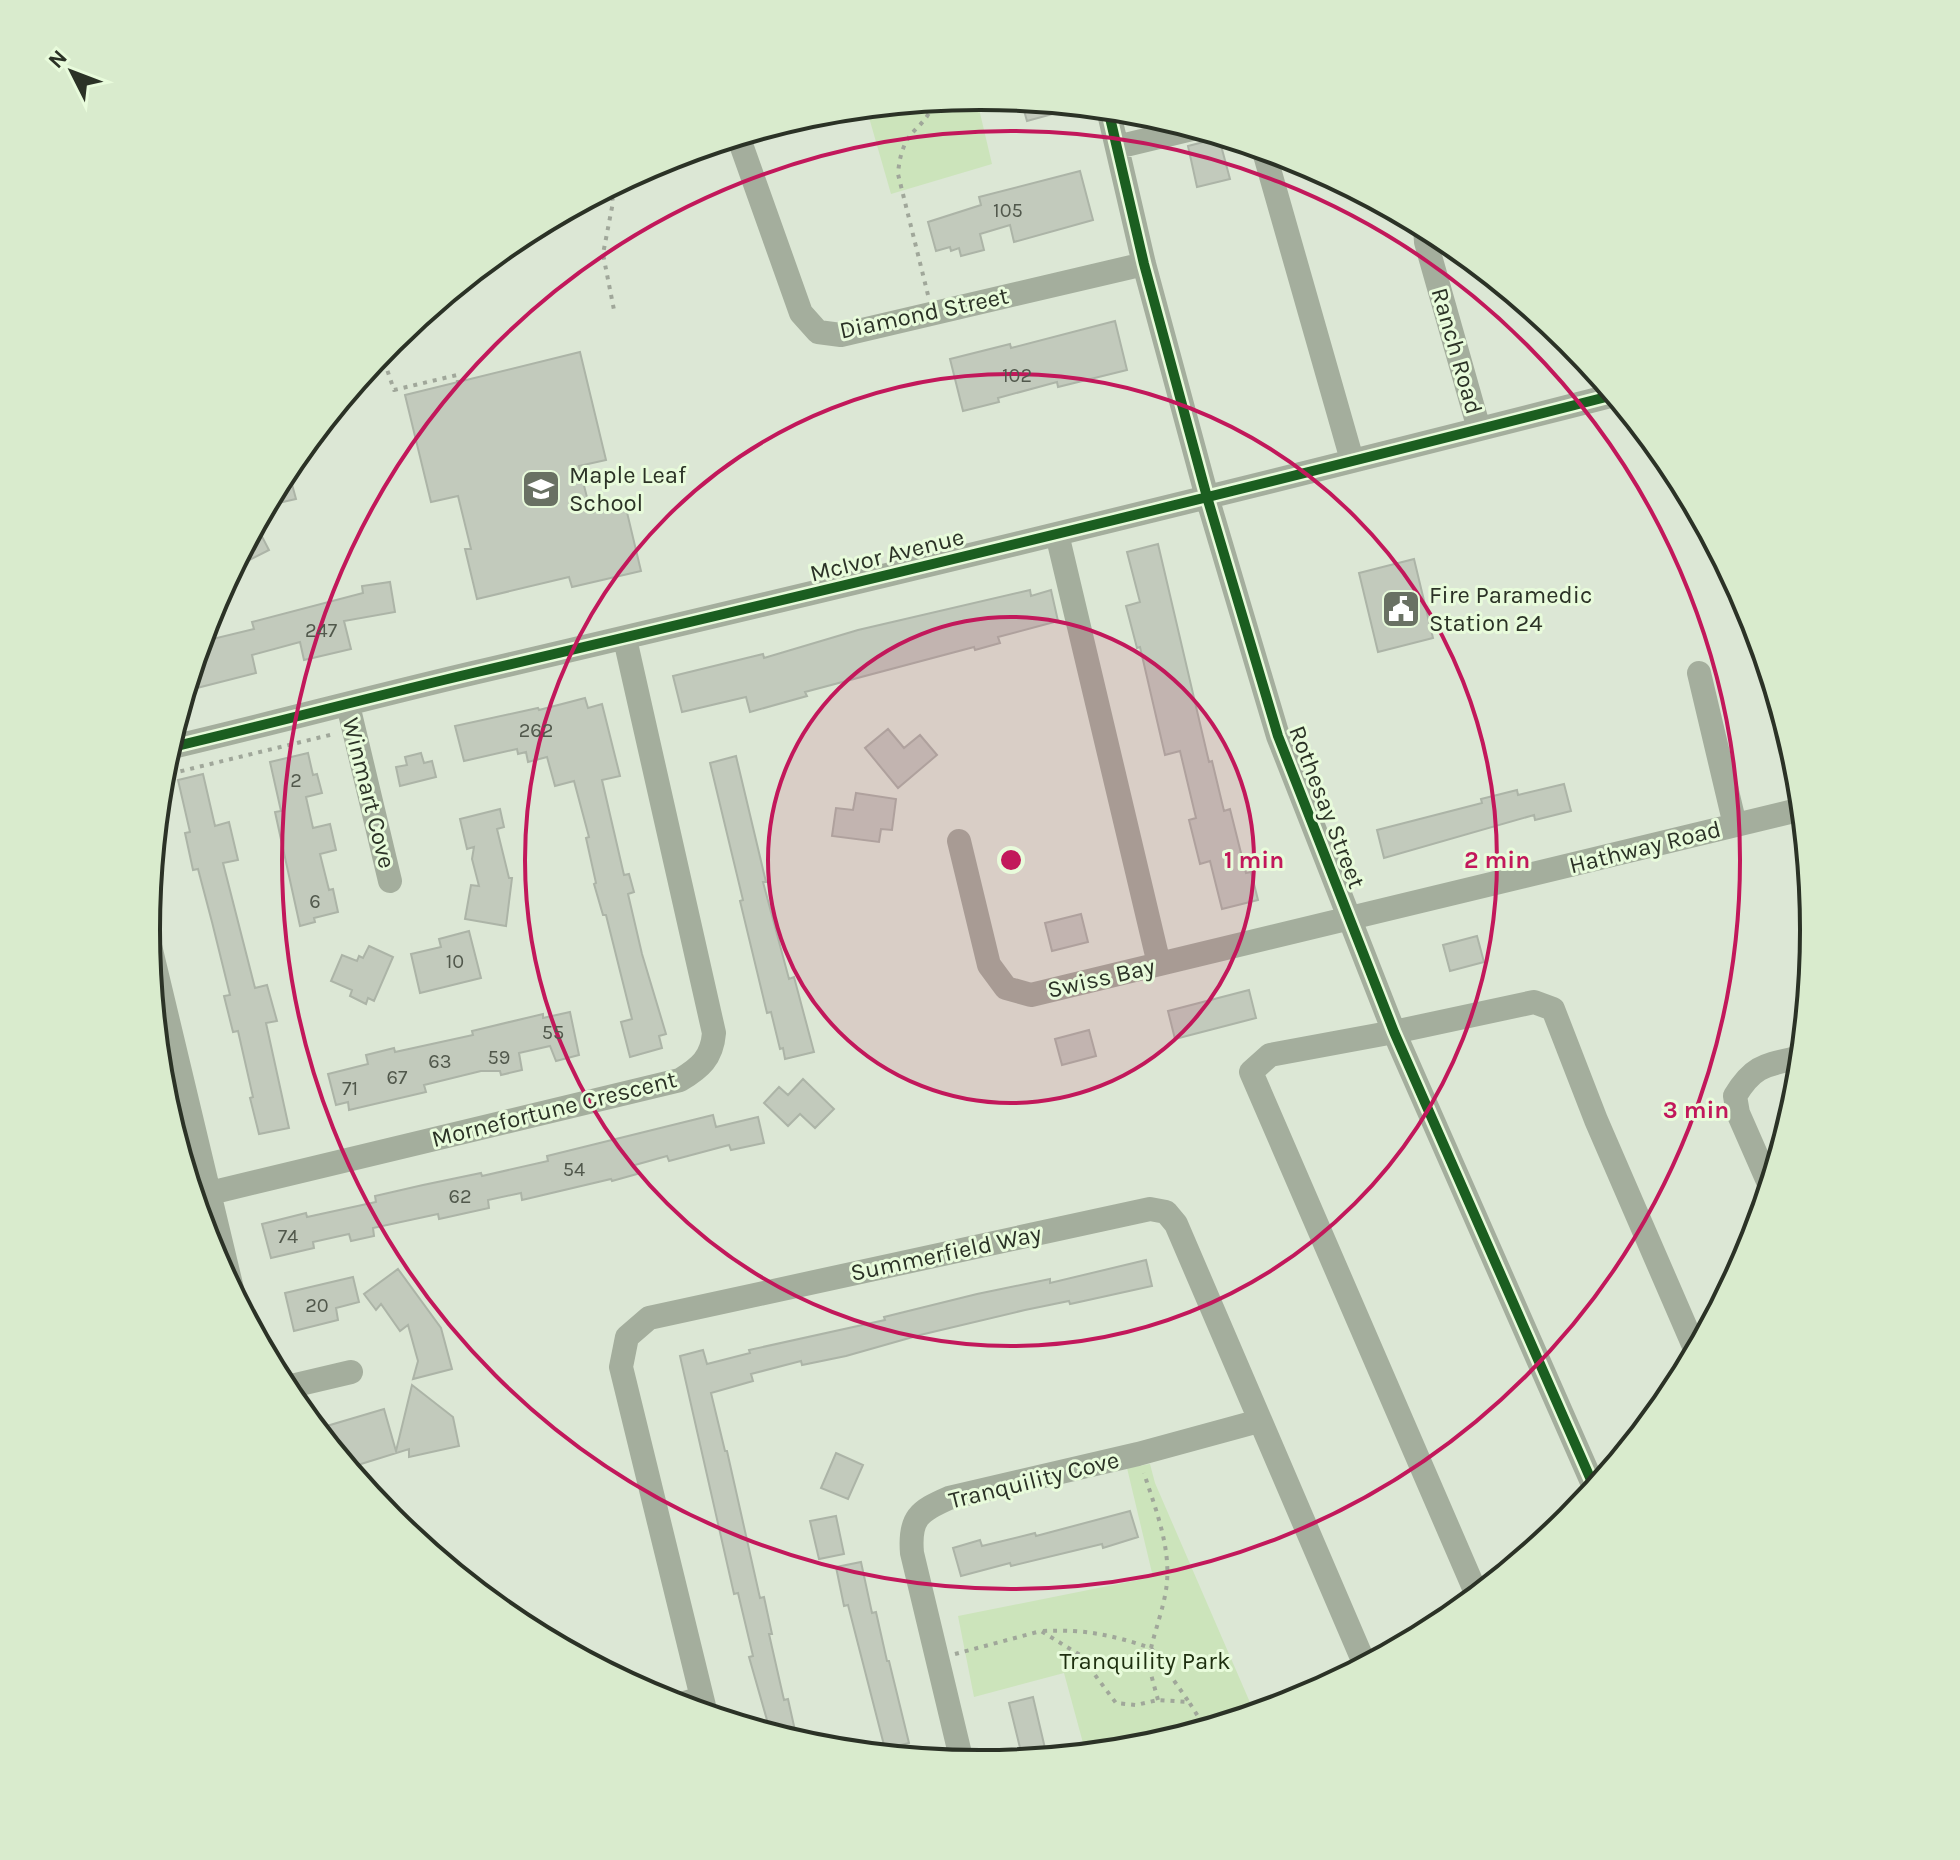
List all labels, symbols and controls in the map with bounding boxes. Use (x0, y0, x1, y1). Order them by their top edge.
north arrow (32, 32, 112, 112)
text: N (43, 45, 73, 74)
house number: 105 (993, 199, 1023, 222)
street label: Diamond Street (837, 281, 1011, 345)
street label: Ranch Road (1426, 285, 1488, 417)
house number: 102 (1002, 364, 1032, 387)
place label: Maple Leaf School (569, 461, 687, 517)
school or university icon: Maple Leaf School (520, 468, 562, 510)
street label: McIvor Avenue (807, 522, 967, 588)
place label: Fire Paramedic Station 24 (1429, 581, 1592, 637)
public building icon: Fire Paramedic Station 24 (1380, 588, 1422, 630)
house number: 247 (305, 619, 338, 642)
street label: Winmart Cove (337, 715, 401, 871)
house number: 262 (519, 719, 553, 742)
street label: Rothesay Street (1283, 722, 1371, 892)
house number: 2 (290, 769, 302, 792)
street label: Hathway Road (1566, 815, 1724, 879)
centre of rings (997, 846, 1025, 874)
text: 1 min (1224, 846, 1284, 874)
text: 2 min (1464, 846, 1530, 874)
house number: 6 (309, 890, 321, 913)
house number: 10 (446, 950, 464, 973)
street label: Swiss Bay (1045, 952, 1157, 1004)
house number: 55 (542, 1021, 564, 1044)
house number: 59 (488, 1046, 510, 1069)
house number: 63 (428, 1050, 452, 1073)
street label: Mornefortune Crescent (429, 1065, 679, 1153)
house number: 67 (387, 1066, 408, 1089)
house number: 71 (342, 1077, 358, 1100)
text: 3 min (1663, 1096, 1729, 1124)
house number: 54 (563, 1158, 585, 1181)
house number: 62 (448, 1185, 472, 1208)
street label: Summerfield Way (848, 1219, 1044, 1287)
house number: 74 (278, 1225, 298, 1248)
house number: 20 (305, 1294, 329, 1317)
street label: Tranquility Cove (946, 1445, 1122, 1515)
park label: Tranquility Park (1060, 1647, 1230, 1675)

